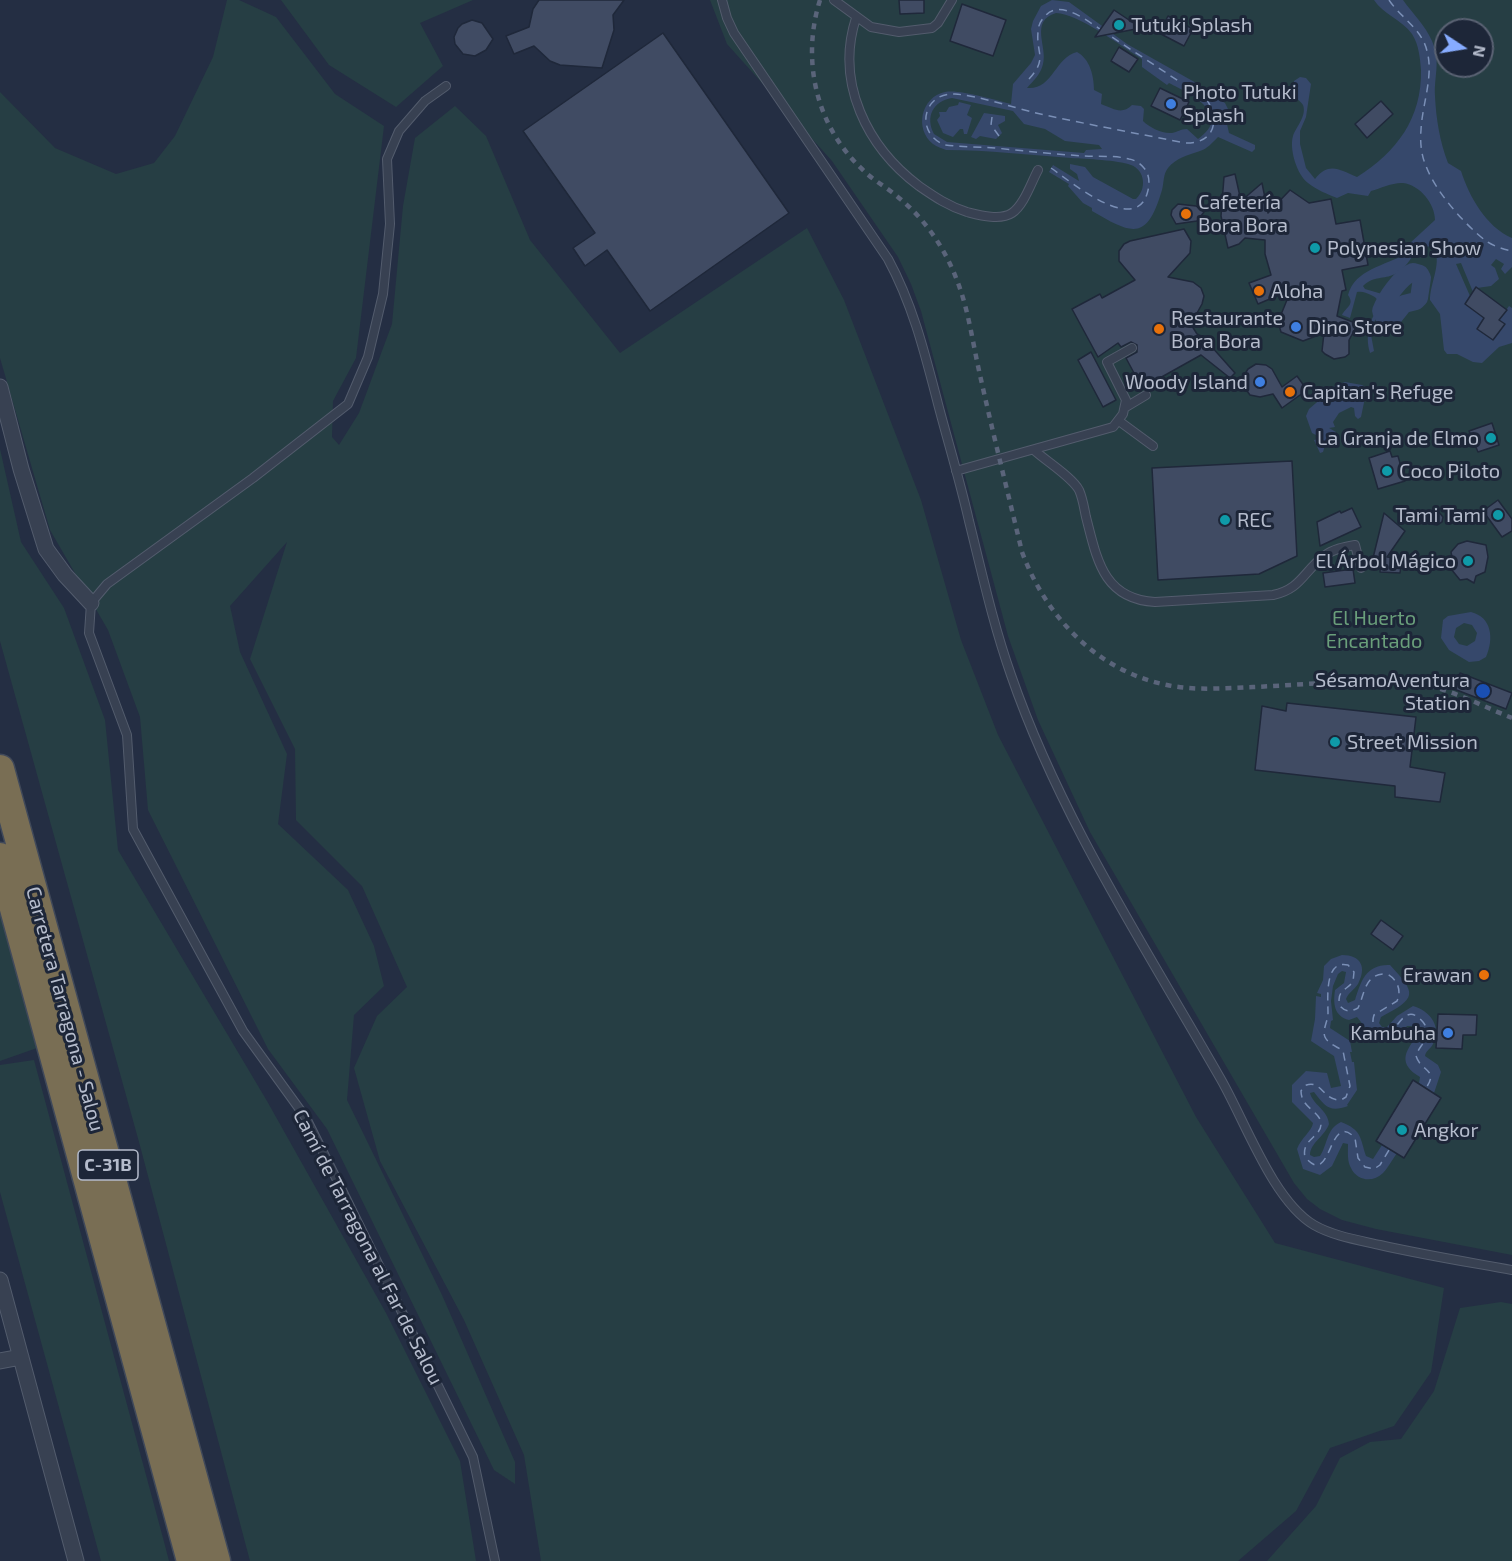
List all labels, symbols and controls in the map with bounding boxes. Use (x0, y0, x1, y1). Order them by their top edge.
place label: Tutuki Splash (1131, 13, 1252, 37)
marker: Tutuki Splash (1112, 18, 1126, 32)
north arrow (1434, 18, 1494, 78)
text: N (1470, 44, 1491, 59)
place label: Photo Tutuki Splash (1183, 80, 1297, 127)
marker: Photo Tutuki Splash (1164, 97, 1178, 111)
place label: Cafetería Bora Bora (1198, 190, 1288, 237)
marker: Cafetería Bora Bora (1179, 207, 1193, 221)
place label: Polynesian Show (1327, 236, 1481, 260)
marker: Polynesian Show (1308, 241, 1322, 255)
place label: Aloha (1271, 279, 1323, 303)
marker: Aloha (1252, 284, 1266, 298)
place label: Restaurante Bora Bora (1171, 306, 1283, 353)
place label: Dino Store (1308, 315, 1402, 339)
marker: Dino Store (1289, 320, 1303, 334)
marker: Restaurante Bora Bora (1152, 322, 1166, 336)
place label: Woody Island (1125, 370, 1248, 394)
marker: Woody Island (1253, 375, 1267, 389)
place label: Capitan's Refuge (1302, 380, 1454, 404)
marker: Capitan's Refuge (1283, 385, 1297, 399)
place label: La Granja de Elmo (1317, 426, 1479, 450)
marker: La Granja de Elmo (1484, 431, 1498, 445)
place label: Coco Piloto (1399, 459, 1500, 483)
marker: Coco Piloto (1380, 464, 1394, 478)
place label: Tami Tami (1395, 503, 1486, 527)
place label: REC (1237, 508, 1272, 532)
marker: Tami Tami (1491, 508, 1505, 522)
marker: REC (1218, 513, 1232, 527)
place label: El Árbol Mágico (1315, 549, 1456, 573)
marker: El Árbol Mágico (1461, 554, 1475, 568)
park label: El Huerto Encantado (1326, 606, 1422, 653)
place label: SésamoAventura Station (1315, 668, 1470, 715)
marker: SésamoAventura Station (1474, 682, 1492, 700)
place label: Street Mission (1347, 730, 1478, 754)
marker: Street Mission (1328, 735, 1342, 749)
street label: Carretera Tarragona - Salou (21, 884, 109, 1134)
place label: Erawan (1403, 963, 1472, 987)
marker: Erawan (1477, 968, 1491, 982)
place label: Kambuha (1350, 1021, 1436, 1045)
marker: Kambuha (1441, 1026, 1455, 1040)
street label: Camí de Tarragona al Far de Salou (288, 1105, 448, 1389)
place label: Angkor (1414, 1118, 1478, 1142)
marker: Angkor (1395, 1123, 1409, 1137)
road number: C-31B (78, 1150, 138, 1180)

